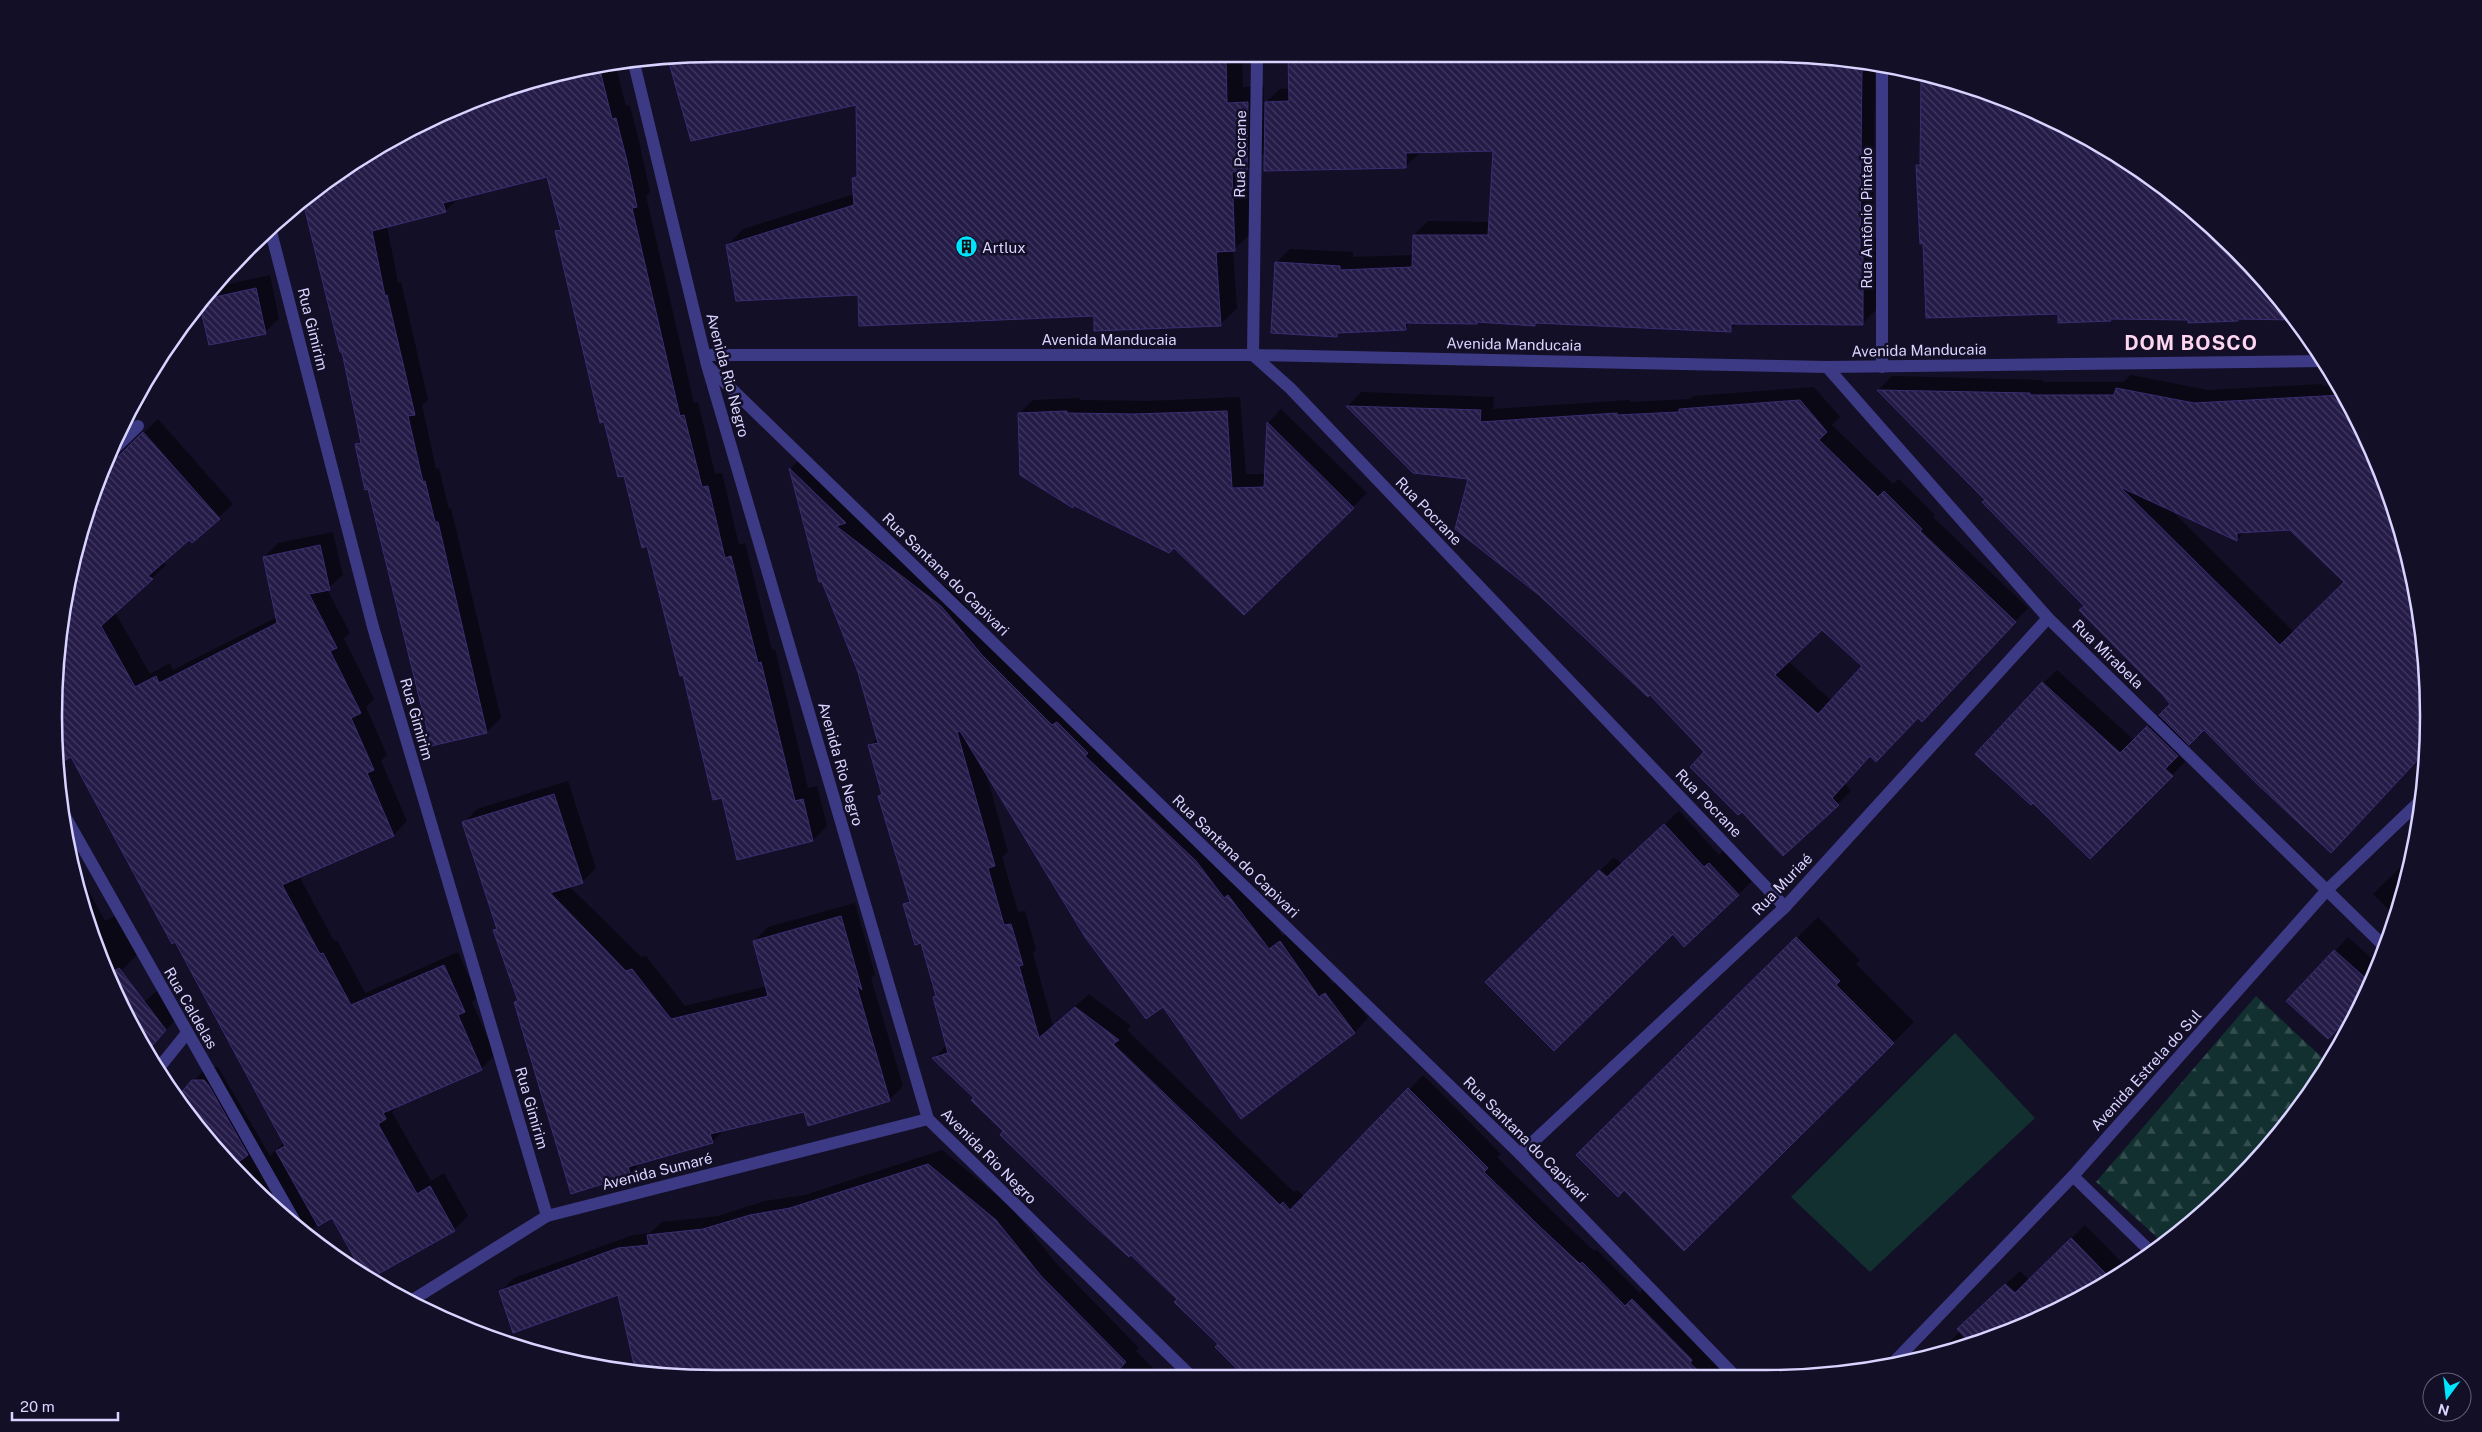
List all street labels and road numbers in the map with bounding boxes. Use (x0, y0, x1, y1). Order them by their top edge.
street label: Rua Pocrane (1231, 110, 1249, 198)
street label: Rua Antônio Pintado (1858, 147, 1875, 289)
street label: Rua Gimirim (294, 286, 332, 372)
street label: Avenida Rio Negro (703, 311, 753, 439)
street label: Avenida Manducaia (1041, 331, 1177, 348)
street label: Avenida Manducaia (1446, 334, 1582, 354)
street label: Avenida Manducaia (1851, 340, 1987, 360)
street label: Rua Pocrane (1392, 474, 1466, 548)
street label: Rua Santana do Capivari (879, 509, 1013, 639)
street label: Rua Mirabela (2069, 616, 2147, 692)
street label: Rua Gimirim (397, 676, 437, 762)
street label: Avenida Rio Negro (815, 700, 867, 828)
street label: Rua Pocrane (1672, 766, 1746, 840)
street label: Rua Santana do Capivari (1169, 791, 1303, 921)
street label: Rua Muriaé (1748, 850, 1816, 918)
street label: Rua Caldelas (161, 964, 221, 1052)
street label: Avenida Estrela do Sul (2087, 1006, 2205, 1134)
street label: Rua Gimirim (512, 1065, 552, 1151)
street label: Rua Santana do Capivari (1460, 1073, 1592, 1205)
street label: Avenida Rio Negro (938, 1105, 1040, 1207)
street label: Avenida Sumaré (600, 1149, 714, 1193)

